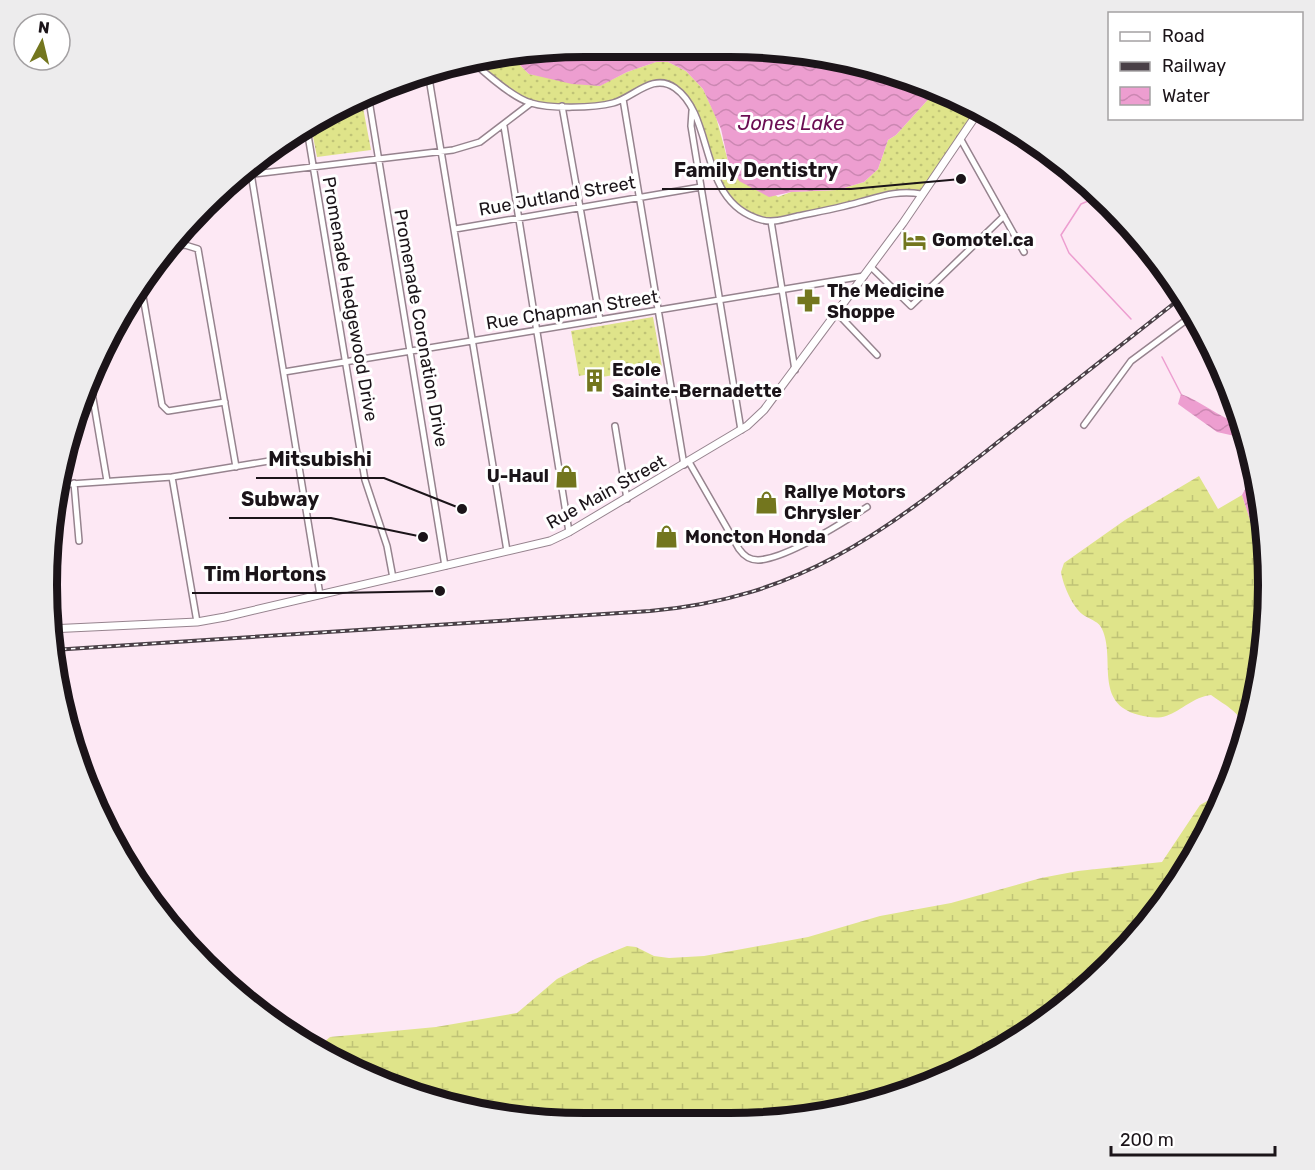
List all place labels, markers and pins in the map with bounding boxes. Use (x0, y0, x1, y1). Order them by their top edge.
callout: Family Dentistry (662, 151, 851, 189)
hotel icon: Gomotel.ca (901, 227, 927, 253)
place label: Gomotel.ca (932, 229, 1034, 251)
place label: The Medicine Shoppe (827, 280, 945, 323)
pharmacy icon: The Medicine Shoppe (796, 288, 822, 314)
place label: Ecole Sainte-Bernadette (612, 359, 782, 402)
building icon: Ecole Sainte-Bernadette (581, 367, 607, 393)
callout: Mitsubishi (256, 440, 384, 478)
shop icon: U-Haul (554, 463, 580, 489)
place label: U-Haul (487, 465, 549, 487)
callout: Subway (229, 480, 331, 518)
place label: Rallye Motors Chrysler (784, 481, 906, 524)
shop icon: Rallye Motors Chrysler (753, 489, 779, 515)
shop icon: Moncton Honda (654, 524, 680, 550)
place label: Moncton Honda (685, 526, 826, 548)
callout: Tim Hortons (192, 555, 338, 593)

